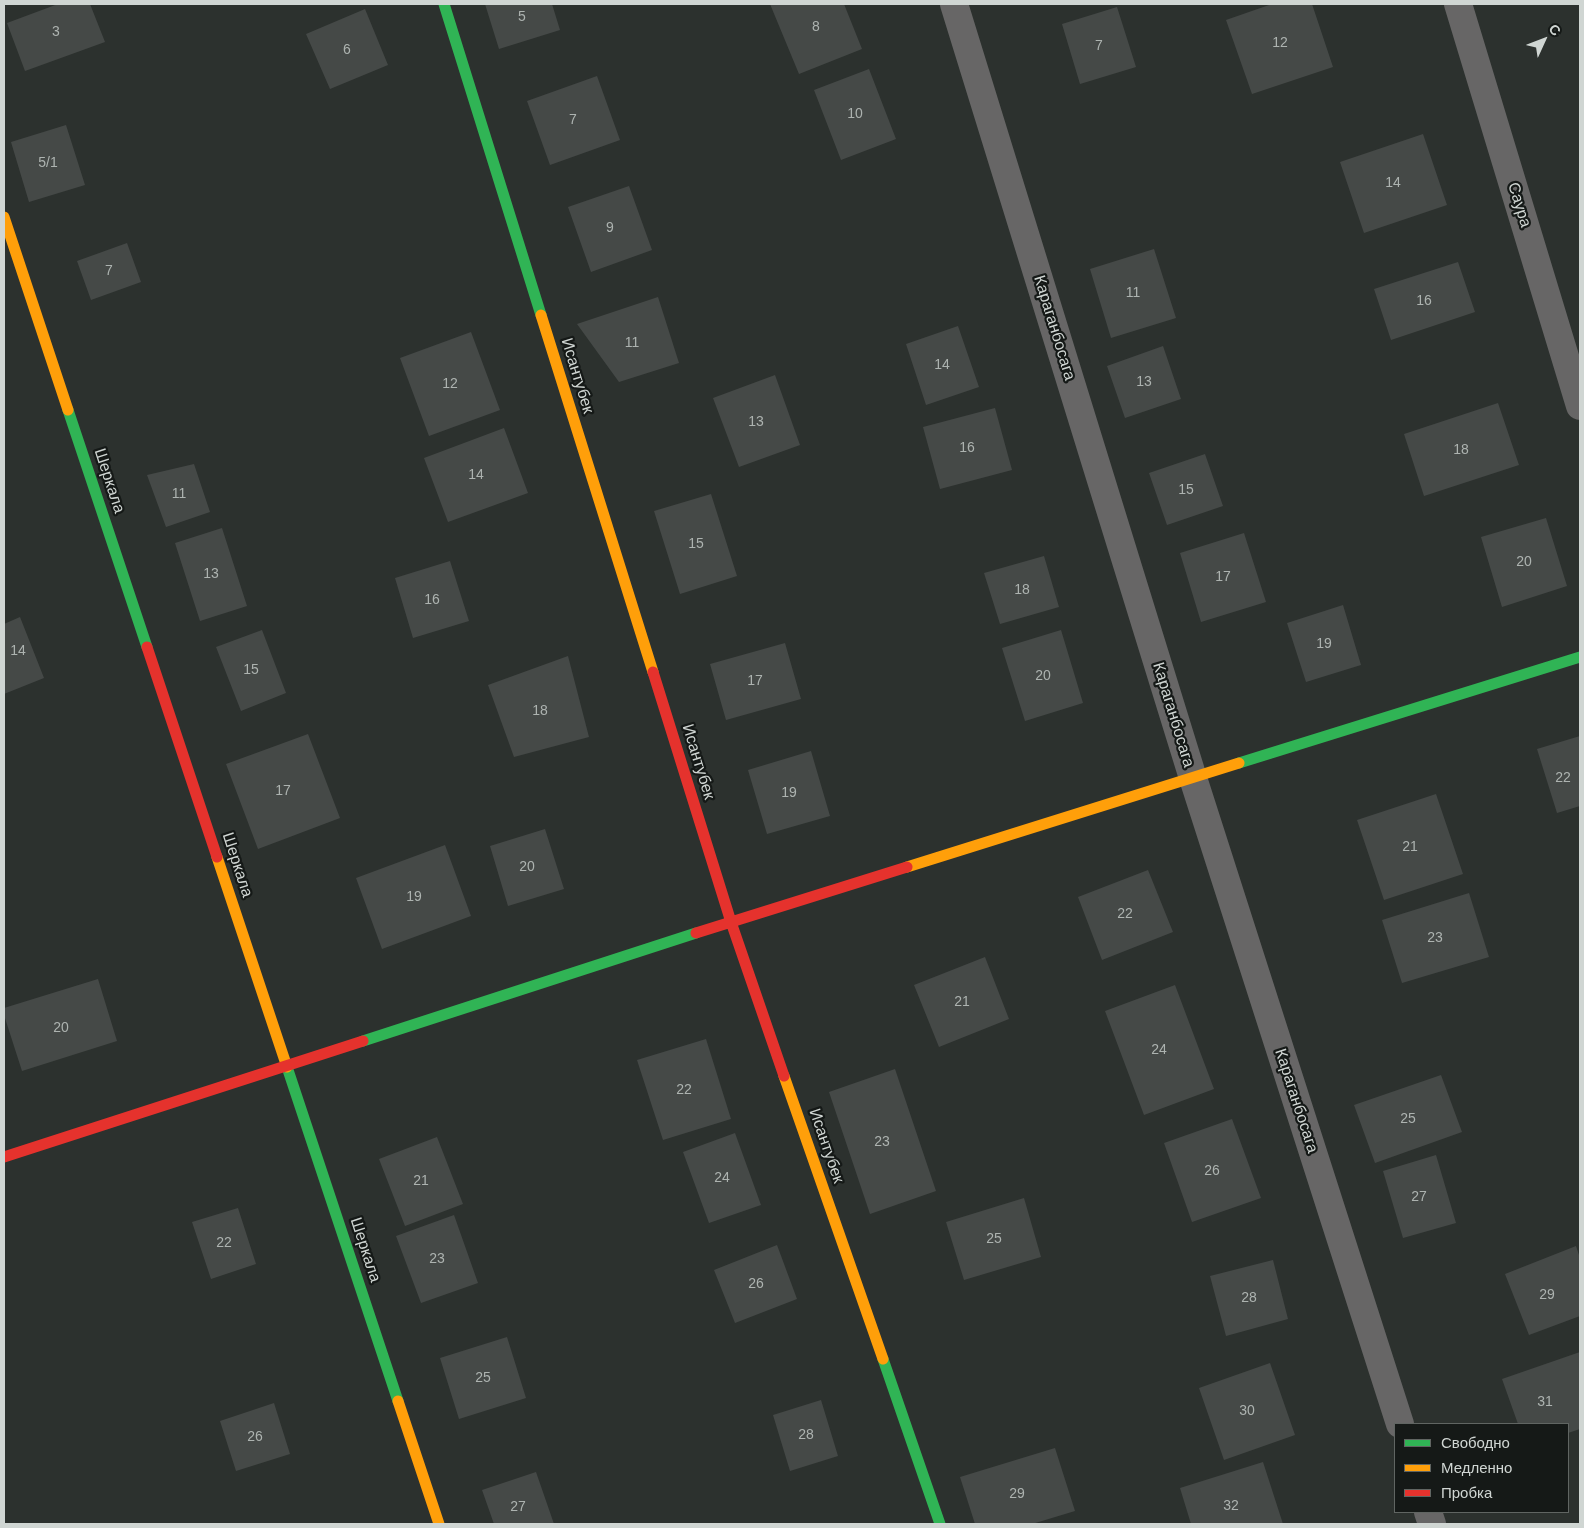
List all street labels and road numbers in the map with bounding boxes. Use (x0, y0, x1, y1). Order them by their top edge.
street label: Саура (1503, 180, 1535, 230)
street label: Караганбосага (1029, 273, 1079, 383)
street label: Исантубек (556, 336, 598, 416)
street label: Шеркала (90, 446, 128, 516)
street label: Караганбосага (1148, 660, 1198, 770)
street label: Исантубек (677, 722, 719, 802)
street label: Шеркала (218, 830, 256, 900)
street label: Караганбосага (1270, 1046, 1322, 1156)
street label: Исантубек (804, 1106, 848, 1186)
street label: Шеркала (346, 1215, 384, 1285)

